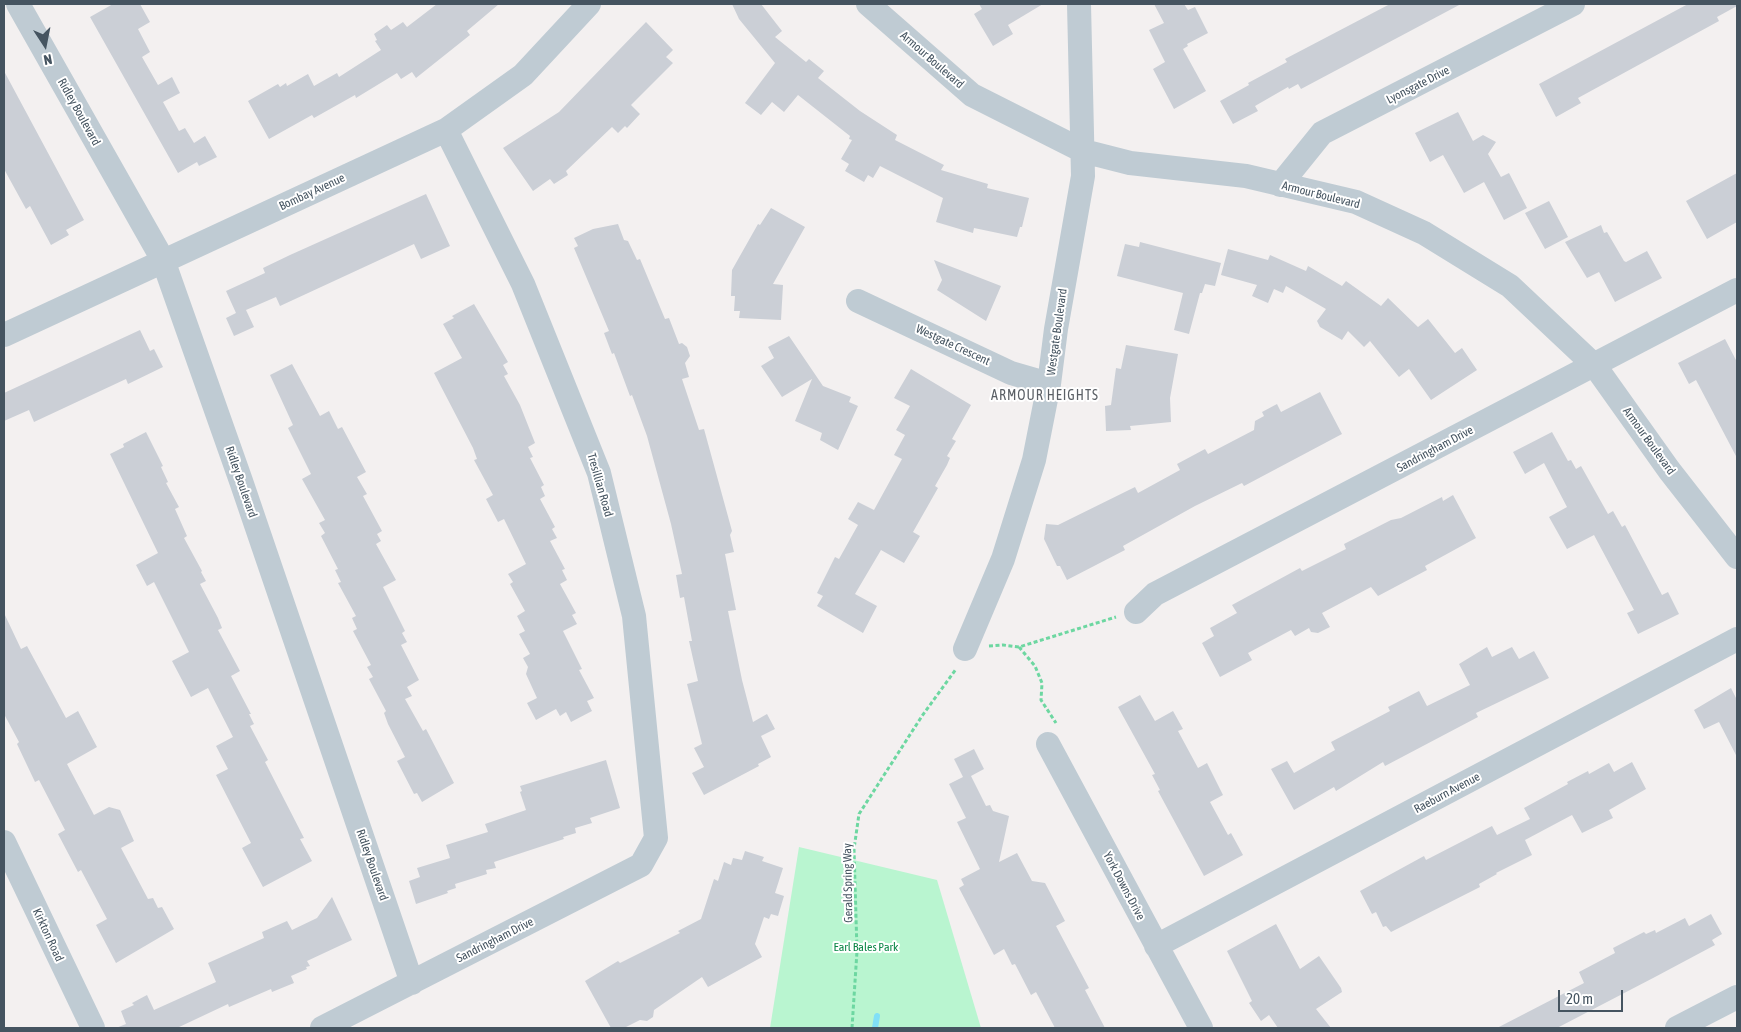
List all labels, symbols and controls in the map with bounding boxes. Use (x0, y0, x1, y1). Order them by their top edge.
north arrow (20, 20, 70, 70)
street label: Armour Boulevard (897, 28, 967, 92)
text: N (42, 51, 53, 68)
street label: Lyonsgate Drive (1384, 63, 1452, 107)
street label: Ridley Boulevard (55, 76, 103, 148)
street label: Bombay Avenue (277, 170, 347, 214)
street label: Armour Boulevard (1281, 178, 1361, 212)
street label: Westgate Boulevard (1044, 288, 1070, 376)
street label: Westgate Crescent (914, 322, 992, 368)
district label: ARMOUR HEIGHTS (989, 388, 1101, 404)
street label: Armour Boulevard (1620, 404, 1678, 478)
street label: Sandringham Drive (1394, 423, 1476, 475)
street label: Ridley Boulevard (222, 444, 260, 520)
street label: Tresillian Road (584, 451, 616, 519)
street label: Raeburn Avenue (1412, 770, 1482, 816)
street label: Ridley Boulevard (353, 827, 391, 903)
street label: Gerald Spring Way (840, 843, 856, 923)
street label: York Downs Drive (1100, 849, 1148, 923)
street label: Kirkton Road (29, 906, 67, 964)
street label: Sandringham Drive (454, 914, 536, 966)
park label: Earl Bales Park (834, 940, 898, 954)
scale bar (1561, 980, 1626, 1012)
text: 20 m (1566, 990, 1593, 1007)

